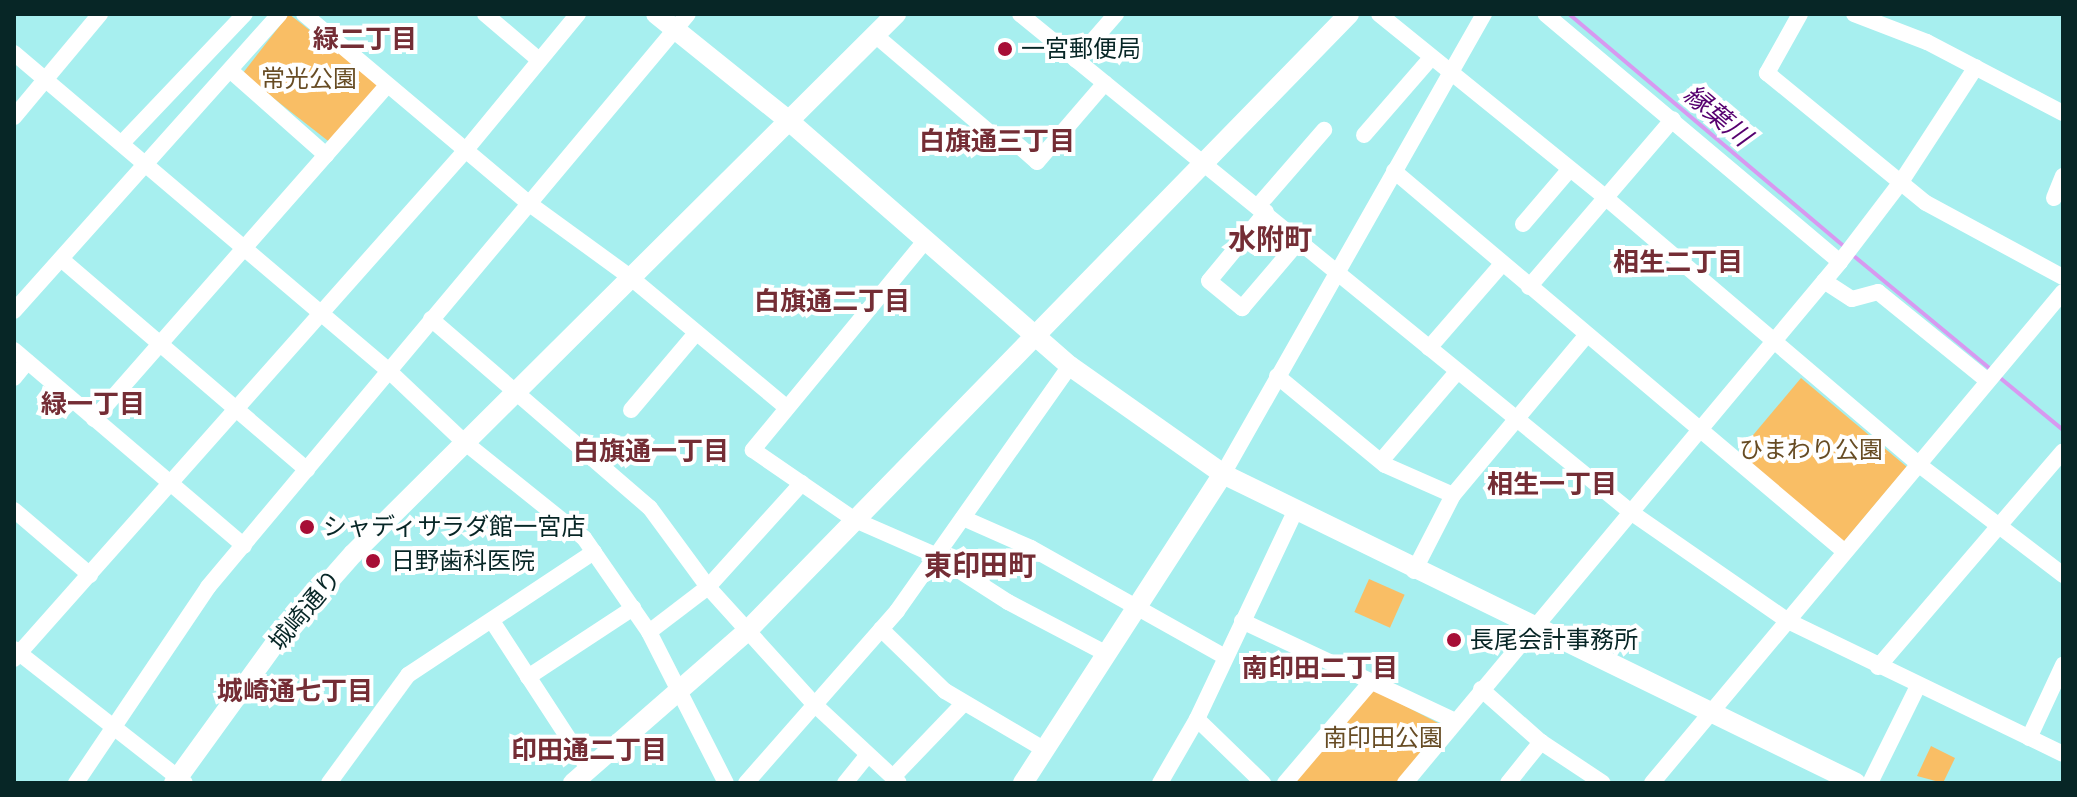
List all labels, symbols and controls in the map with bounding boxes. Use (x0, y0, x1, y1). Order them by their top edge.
district label: 緑二丁目 (313, 24, 417, 56)
place label: 一宮郵便局 (1021, 35, 1141, 63)
marker: 一宮郵便局 (996, 40, 1014, 58)
park label: 常光公園 (261, 65, 357, 93)
water label: 縁葉川 (1677, 79, 1757, 153)
district label: 白旗通三丁目 (919, 126, 1075, 158)
district label: 水附町 (1228, 223, 1312, 257)
district label: 相生二丁目 (1613, 247, 1743, 279)
district label: 白旗通二丁目 (754, 286, 910, 318)
district label: 緑一丁目 (41, 389, 145, 421)
district label: 白旗通一丁目 (573, 436, 729, 468)
park label: ひまわり公園 (1739, 436, 1883, 464)
district label: 相生一丁目 (1487, 469, 1617, 501)
place label: シャディサラダ館一宮店 (323, 513, 587, 541)
marker: シャディサラダ館一宮店 (298, 518, 316, 536)
place label: 日野歯科医院 (391, 547, 535, 575)
district label: 東印田町 (924, 549, 1036, 583)
marker: 日野歯科医院 (362, 550, 384, 572)
street label: 城崎通り (263, 564, 347, 656)
place label: 長尾会計事務所 (1470, 626, 1638, 654)
marker: 長尾会計事務所 (1445, 631, 1463, 649)
district label: 南印田二丁目 (1242, 653, 1398, 685)
district label: 城崎通七丁目 (217, 676, 373, 708)
park label: 南印田公園 (1323, 724, 1443, 752)
district label: 印田通二丁目 (511, 735, 667, 767)

